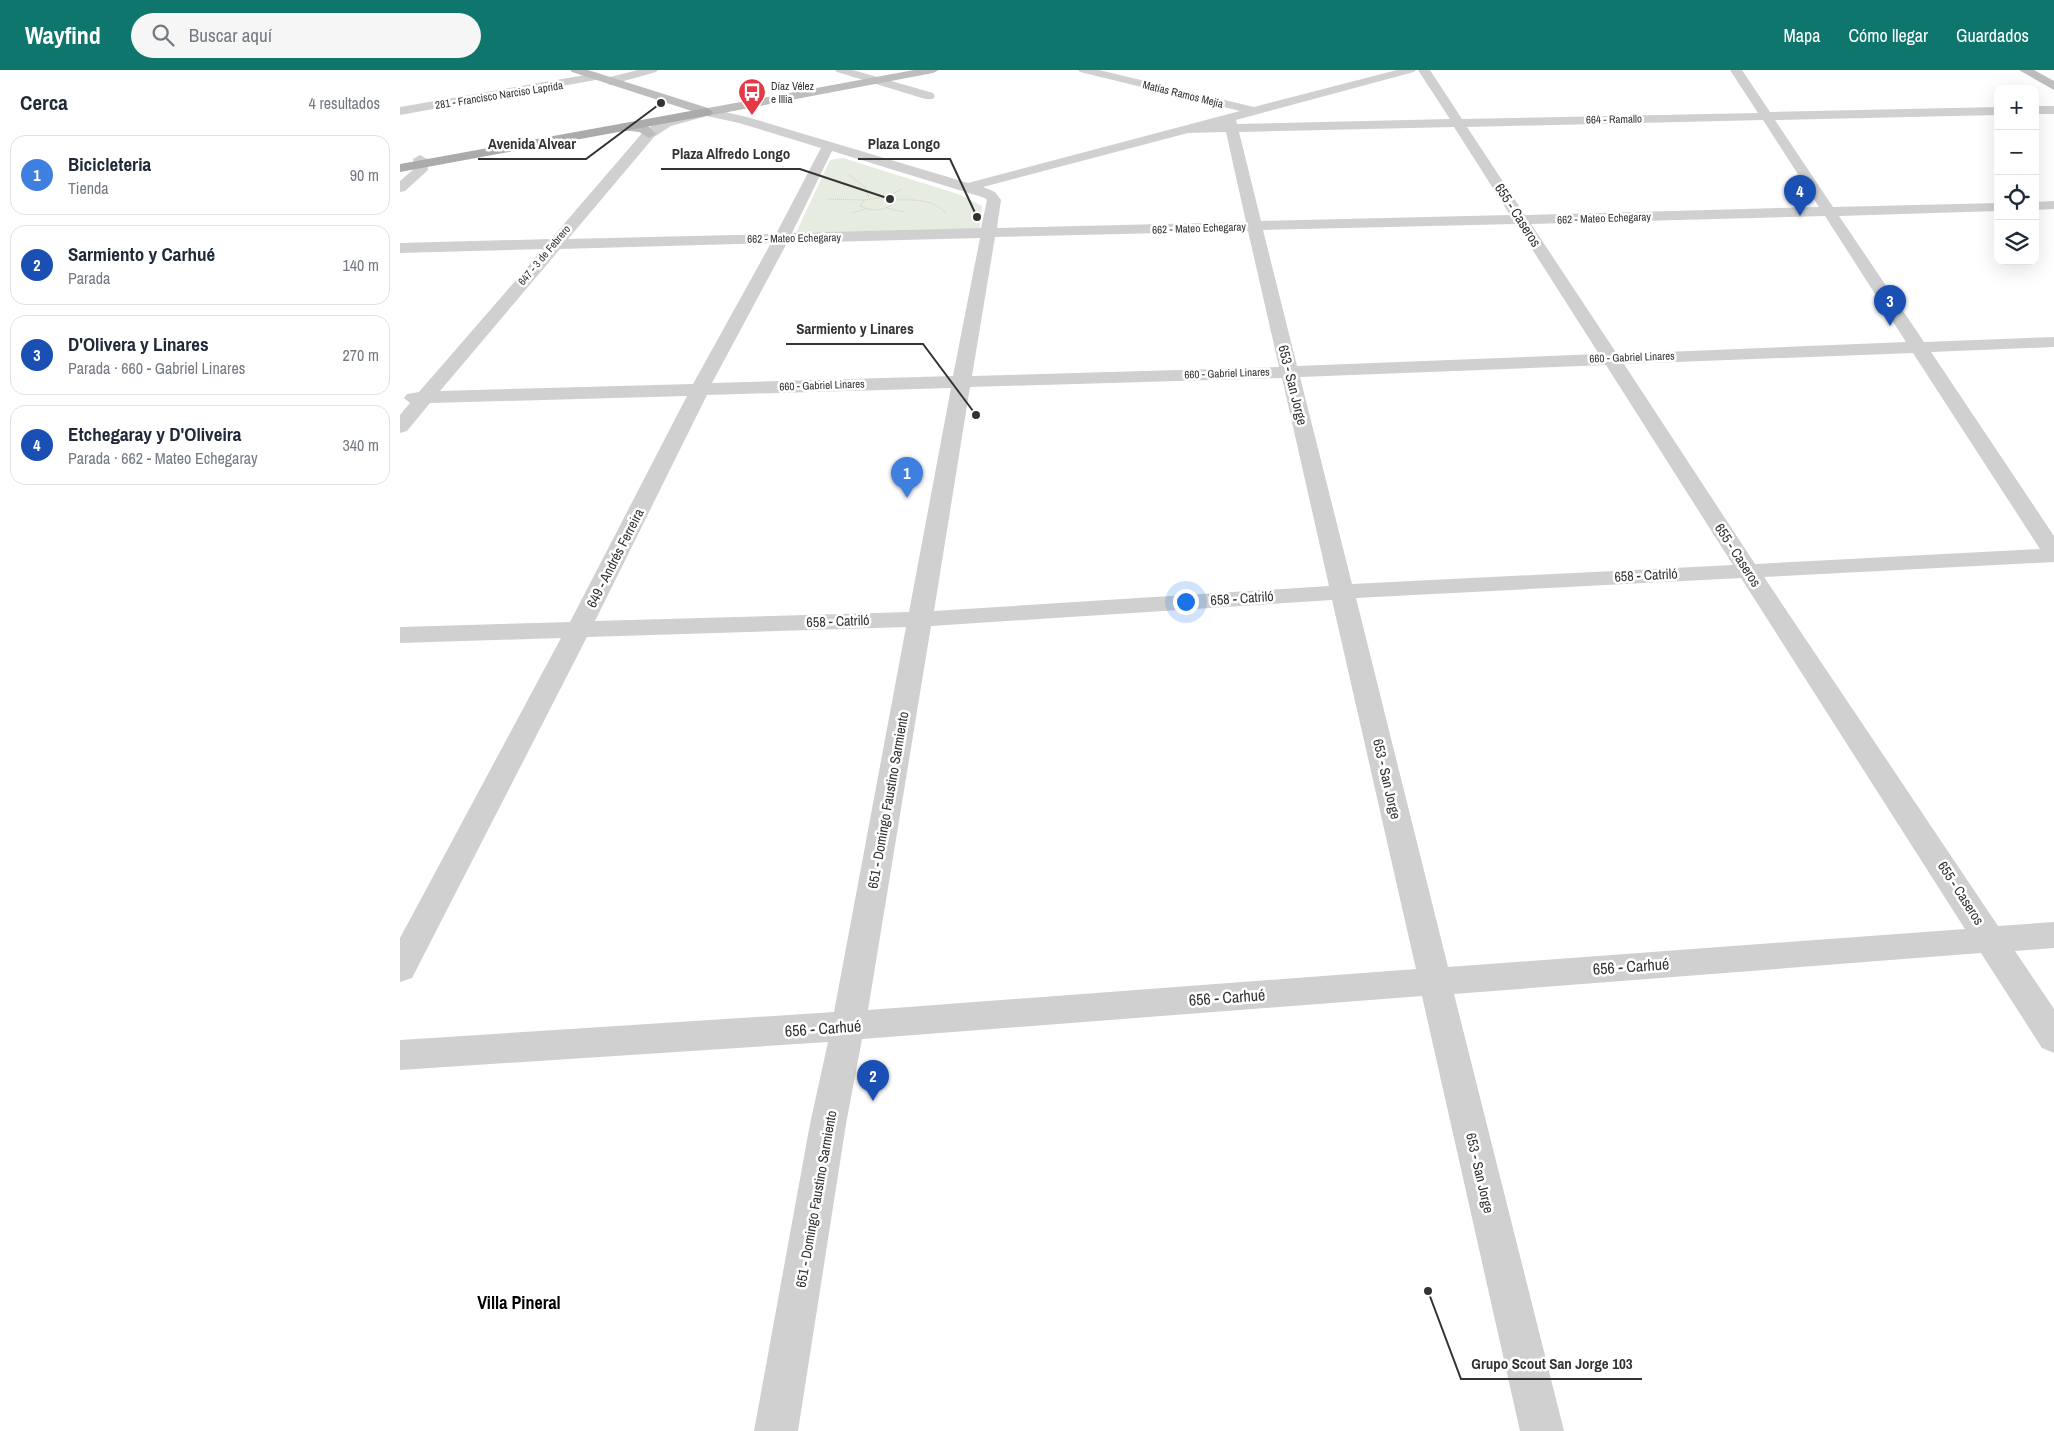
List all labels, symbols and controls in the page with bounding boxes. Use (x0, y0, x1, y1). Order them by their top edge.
search box (131, 13, 481, 58)
text: Wayfind (25, 19, 101, 51)
icon: search (149, 21, 177, 49)
text: Buscar aquí (189, 22, 272, 48)
text: Mapa (1783, 23, 1820, 48)
text: Cómo llegar (1848, 23, 1928, 48)
text: Guardados (1956, 23, 2029, 48)
bus stop icon: Díaz Vélez e Illia (737, 77, 767, 116)
street label: Matías Ramos Mejía (1141, 77, 1225, 111)
street label: 281 - Francisco Narciso Laprida (434, 78, 564, 112)
place label: Díaz Vélez e Illia (771, 79, 815, 106)
map controls (1994, 85, 2039, 265)
button: + (1994, 85, 2039, 130)
text: Cerca (20, 88, 68, 117)
text: 4 resultados (309, 92, 380, 114)
street label: 664 - Ramallo (1586, 112, 1642, 126)
callout: Avenida Alvear (478, 129, 586, 159)
callout: Plaza Longo (858, 129, 950, 159)
button: − (1994, 130, 2039, 175)
text: Avenida Alvear (488, 133, 576, 154)
text: Plaza Longo (868, 133, 940, 154)
callout: Plaza Alfredo Longo (661, 139, 800, 169)
text: Plaza Alfredo Longo (672, 143, 790, 164)
text: Bicicleteria (68, 151, 151, 177)
text: 1 (33, 164, 41, 186)
text: 90 m (350, 164, 379, 186)
pin: 4 (1784, 175, 1816, 216)
button: locate (1994, 175, 2039, 220)
text: Tienda (68, 177, 109, 199)
street label: 655 - Caseros (1491, 180, 1545, 250)
street label: 662 - Mateo Echegaray (1557, 209, 1652, 227)
street label: 662 - Mateo Echegaray (1152, 219, 1247, 237)
button: layers (1994, 220, 2039, 265)
street label: 647 - 3 de Febrero (515, 222, 573, 288)
street label: 662 - Mateo Echegaray (747, 230, 841, 246)
text: Sarmiento y Carhué (68, 241, 215, 267)
text: 2 (33, 254, 41, 276)
text: 140 m (343, 254, 379, 276)
text: Parada (68, 267, 110, 289)
pin: 3 (1874, 285, 1906, 326)
callout: Sarmiento y Linares (786, 314, 923, 344)
text: Sarmiento y Linares (796, 318, 914, 339)
text: D'Olivera y Linares (68, 331, 209, 357)
street label: 653 - San Jorge (1274, 343, 1312, 427)
text: 3 (33, 344, 41, 366)
text: 270 m (343, 344, 379, 366)
street label: 660 - Gabriel Linares (1589, 348, 1675, 365)
text: Parada · 660 - Gabriel Linares (68, 357, 245, 379)
street label: 660 - Gabriel Linares (1184, 364, 1270, 381)
street label: 660 - Gabriel Linares (779, 376, 865, 393)
text: Etchegaray y D'Oliveira (68, 421, 241, 447)
text: 4 (33, 434, 41, 456)
text: 340 m (343, 434, 379, 456)
text: Parada · 662 - Mateo Echegaray (68, 447, 258, 469)
pin: 1 (891, 457, 923, 498)
street label: 649 - Andrés Ferreira (582, 505, 648, 610)
street label: 655 - Caseros (1711, 520, 1765, 590)
street label: 658 - Catriló (1614, 564, 1678, 586)
street label: 658 - Catriló (1210, 587, 1274, 609)
your location (1173, 589, 1199, 615)
street label: 658 - Catriló (806, 611, 870, 631)
street label: 651 - Domingo Faustino Sarmiento (864, 710, 912, 890)
street label: 653 - San Jorge (1369, 737, 1405, 821)
street label: 655 - Caseros (1934, 858, 1988, 928)
street label: 656 - Carhué (1592, 952, 1670, 980)
street label: 656 - Carhué (1188, 983, 1266, 1011)
street label: 656 - Carhué (784, 1014, 862, 1042)
pin: 2 (857, 1060, 889, 1101)
street label: 651 - Domingo Faustino Sarmiento (792, 1109, 840, 1289)
street label: 653 - San Jorge (1462, 1131, 1498, 1215)
district label: Villa Pineral (477, 1290, 561, 1315)
callout: Grupo Scout San Jorge 103 (1461, 1349, 1642, 1379)
text: Grupo Scout San Jorge 103 (1471, 1353, 1633, 1374)

